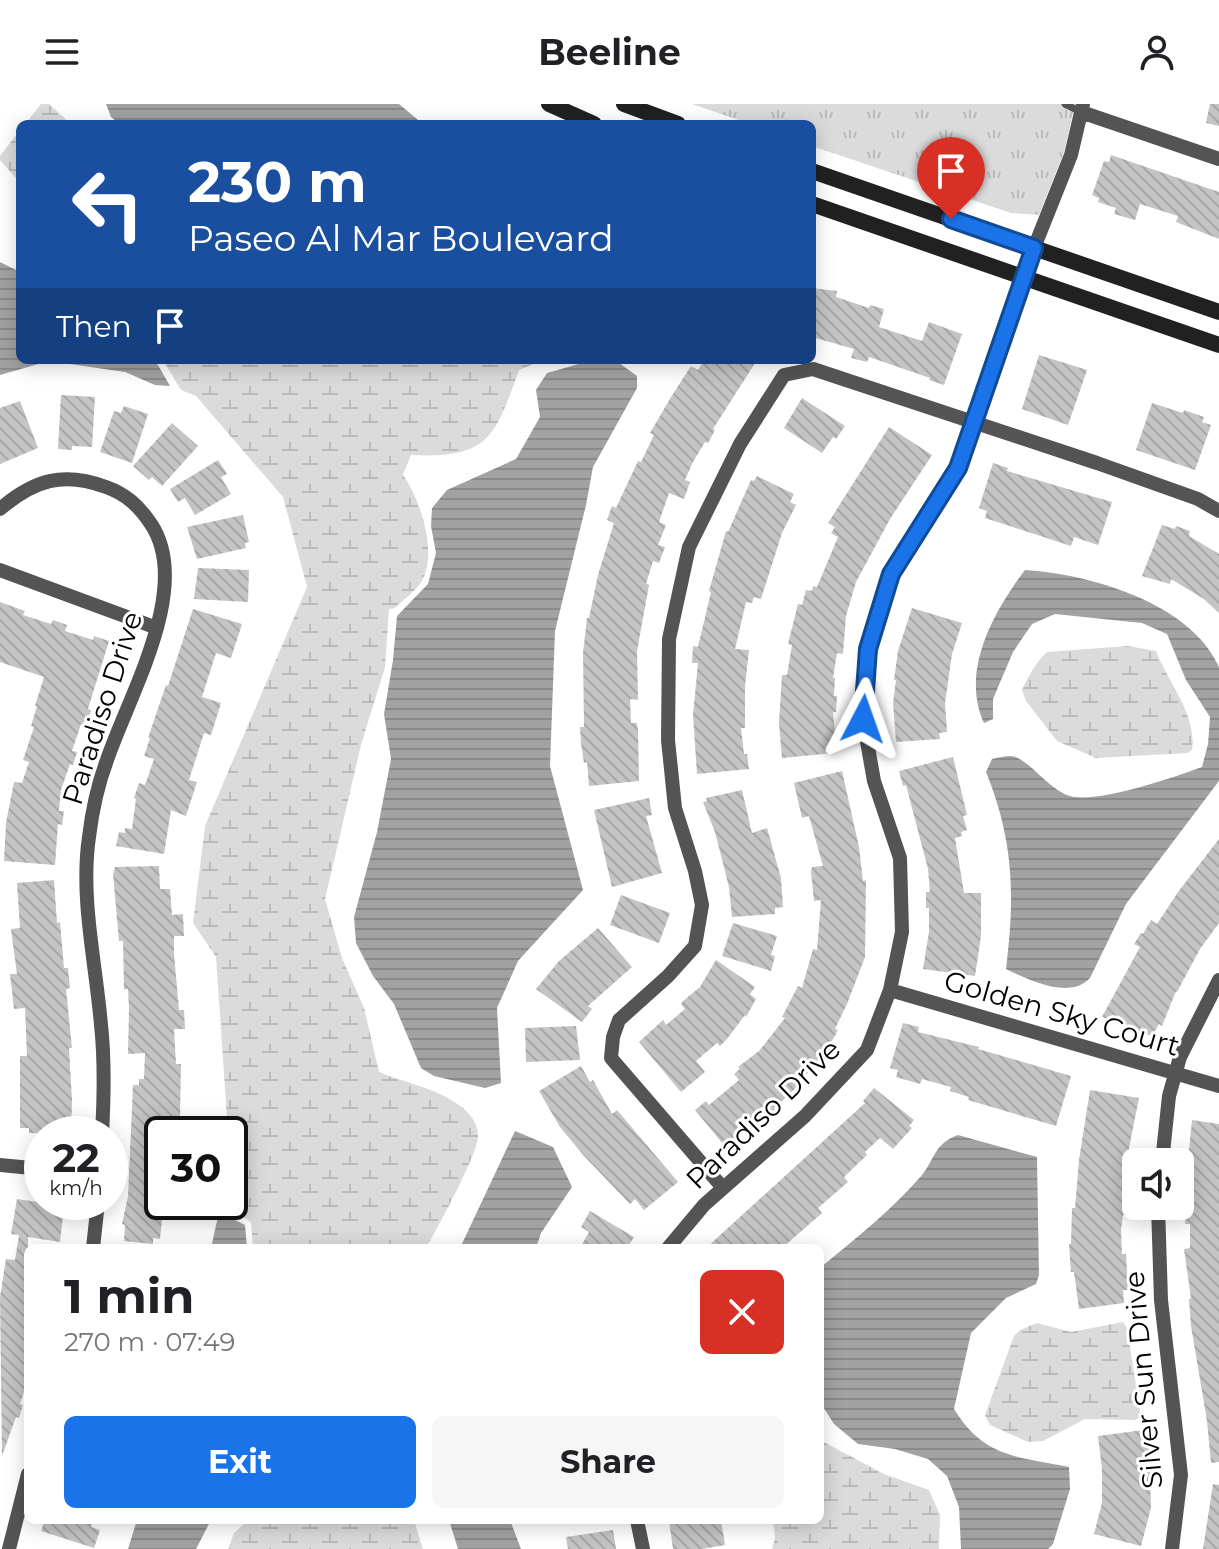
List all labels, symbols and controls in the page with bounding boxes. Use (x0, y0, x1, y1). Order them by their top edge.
icon: menu (40, 30, 84, 74)
text: Beeline (538, 30, 681, 74)
icon: person (1135, 30, 1179, 74)
pin (917, 137, 985, 219)
text: 230 m (188, 148, 367, 216)
icon: arrive (929, 149, 973, 193)
icon: left (56, 152, 160, 256)
text: Paseo Al Mar Boulevard (188, 216, 614, 260)
icon: arrive (148, 304, 192, 348)
text: Then (56, 308, 132, 345)
street label: Paradiso Drive (55, 607, 149, 809)
position arrow (821, 677, 905, 761)
street label: Golden Sky Court (940, 963, 1184, 1063)
street label: Paradiso Drive (679, 1032, 847, 1196)
speed limit sign: 30 (144, 1116, 248, 1220)
text: 22 (52, 1133, 100, 1182)
map controls (1122, 1148, 1194, 1220)
button: sound (1122, 1148, 1194, 1220)
text: km/h (49, 1176, 103, 1200)
text: 1 min (64, 1267, 194, 1325)
button: close (700, 1270, 784, 1354)
street label: Silver Sun Drive (1117, 1270, 1169, 1490)
text: 270 m · 07:49 (64, 1326, 235, 1358)
button: Exit (64, 1416, 416, 1508)
button: Share (432, 1416, 784, 1508)

